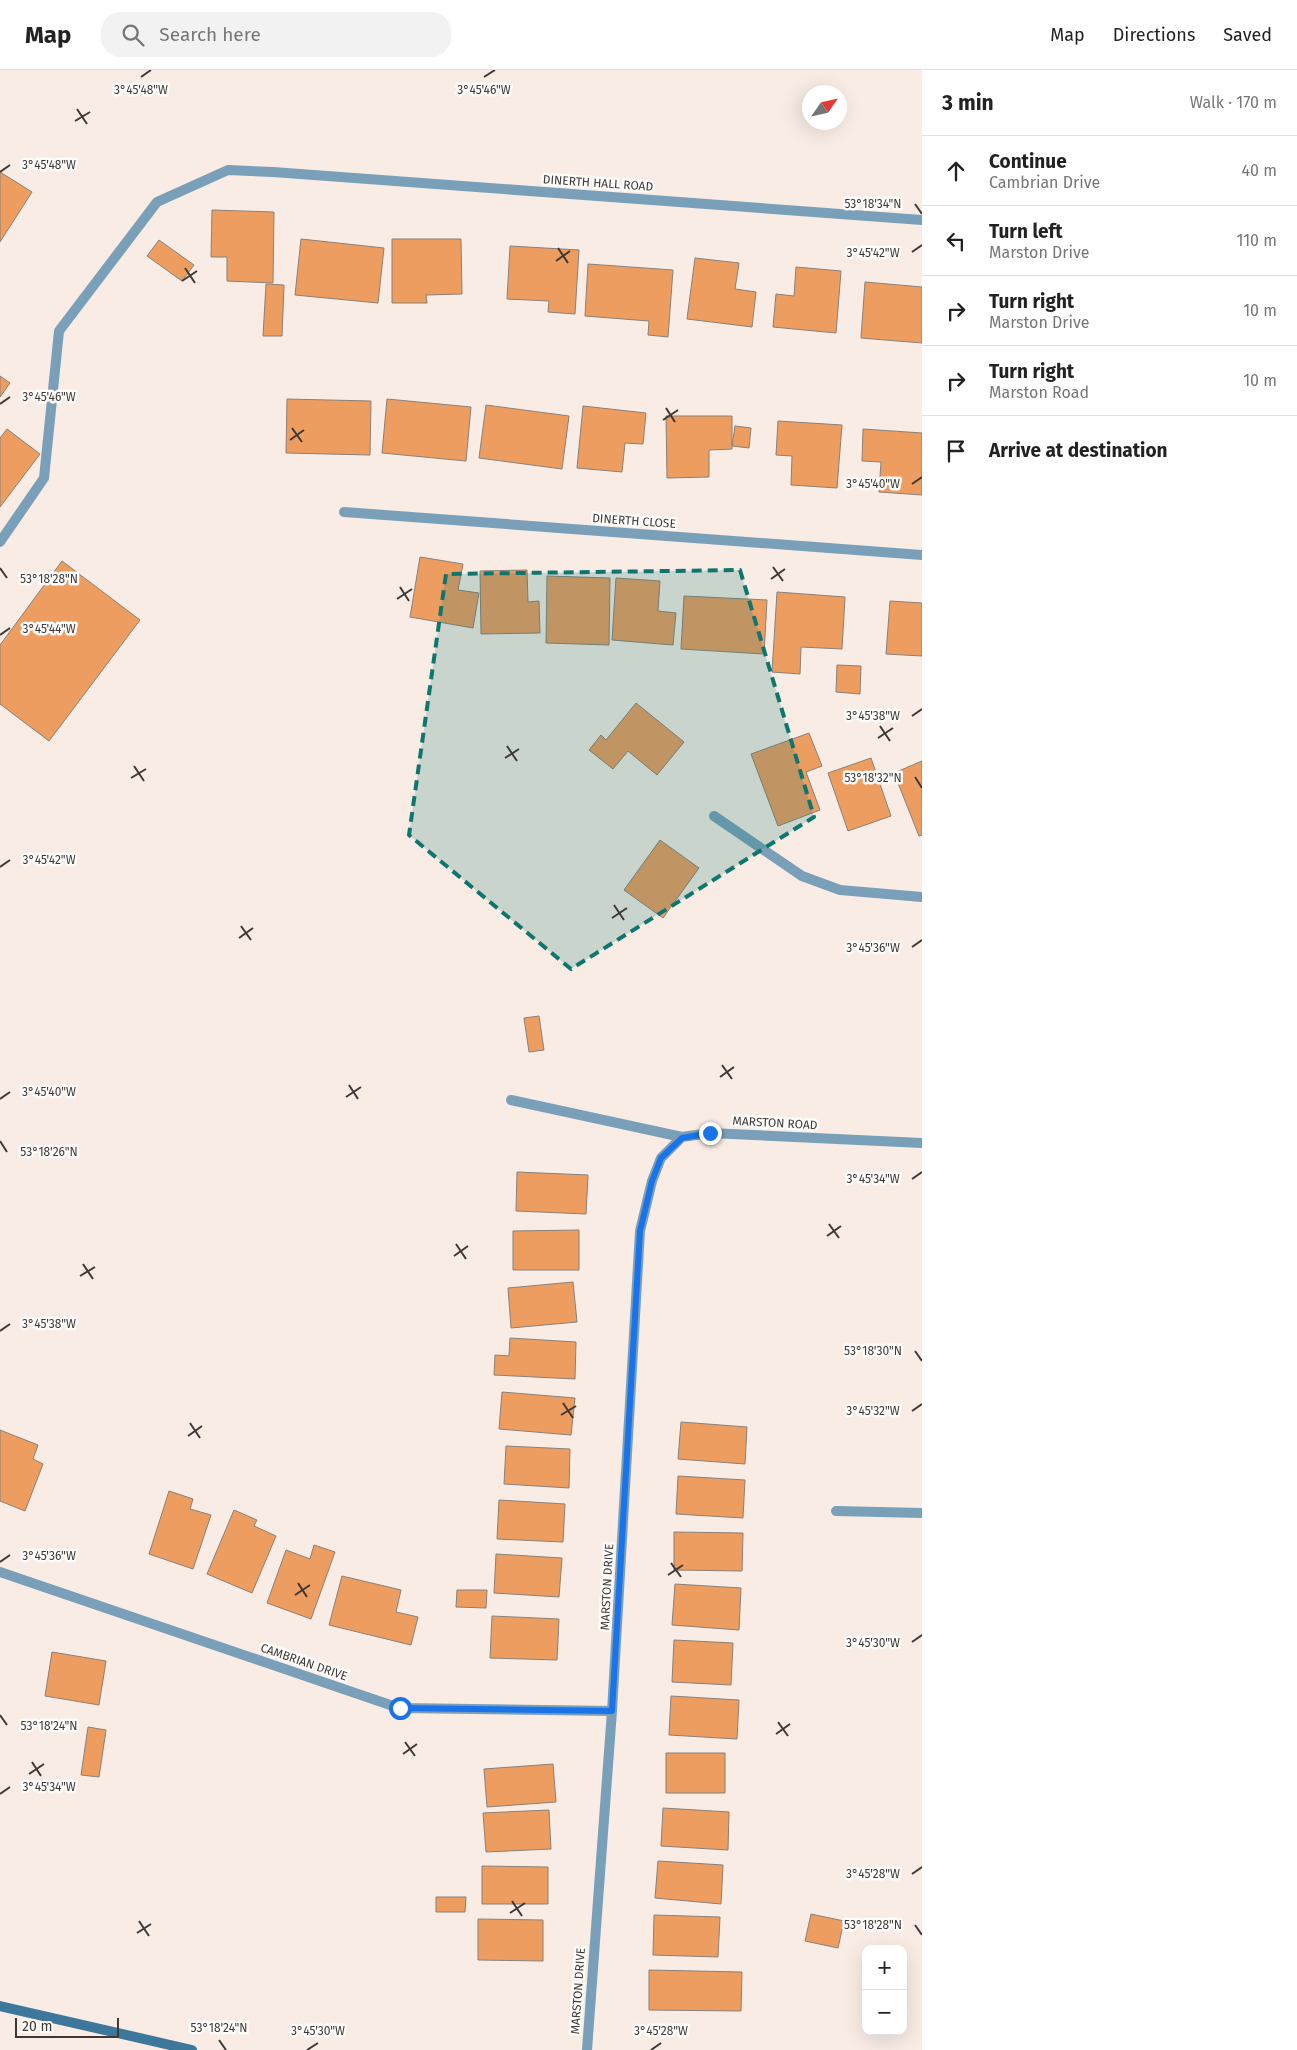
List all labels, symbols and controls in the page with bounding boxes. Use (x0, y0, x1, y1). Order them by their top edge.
search box (101, 12, 451, 57)
text: Map (25, 21, 71, 49)
icon: search (119, 21, 147, 49)
text: Search here (159, 23, 261, 46)
text: Map (1050, 24, 1085, 46)
text: Directions (1113, 24, 1195, 46)
text: Saved (1223, 24, 1272, 46)
text: 3°45'48"W (114, 83, 168, 97)
text: 3°45'46"W (457, 83, 511, 97)
north arrow (802, 85, 847, 130)
text: 3 min (942, 90, 994, 116)
text: Walk · 170 m (1190, 93, 1277, 112)
text: Continue (989, 150, 1067, 173)
icon: ahead (942, 157, 970, 185)
text: 3°45'48"W (22, 158, 76, 172)
text: 40 m (1242, 161, 1277, 180)
street label: DINERTH HALL ROAD (542, 172, 654, 194)
text: Cambrian Drive (989, 173, 1100, 192)
text: 53°18'34"N (844, 197, 902, 211)
text: Turn left (989, 220, 1063, 243)
icon: left (942, 227, 970, 255)
text: 110 m (1236, 231, 1277, 250)
text: Marston Drive (989, 243, 1090, 262)
text: 3°45'42"W (846, 246, 900, 260)
text: Turn right (989, 290, 1074, 313)
icon: right (942, 297, 970, 325)
text: 10 m (1243, 301, 1277, 320)
text: Marston Drive (989, 313, 1090, 332)
text: Turn right (989, 360, 1074, 383)
icon: right (942, 367, 970, 395)
text: 10 m (1243, 371, 1277, 390)
text: Marston Road (989, 383, 1089, 402)
text: 3°45'46"W (22, 390, 76, 404)
icon: arrive (942, 437, 970, 465)
text: Arrive at destination (989, 439, 1168, 462)
text: 3°45'40"W (846, 477, 900, 491)
street label: DINERTH CLOSE (592, 511, 676, 531)
text: 53°18'28"N (20, 572, 78, 586)
text: 3°45'44"W (22, 622, 76, 636)
text: 3°45'38"W (846, 709, 900, 723)
text: 53°18'32"N (844, 771, 902, 785)
text: 3°45'42"W (22, 853, 76, 867)
text: 3°45'36"W (846, 941, 900, 955)
text: 3°45'40"W (22, 1085, 76, 1099)
street label: MARSTON ROAD (732, 1114, 818, 1132)
route end (699, 1122, 722, 1145)
text: 53°18'26"N (20, 1145, 78, 1159)
text: 3°45'34"W (846, 1172, 900, 1186)
text: 3°45'38"W (22, 1317, 76, 1331)
text: 53°18'30"N (844, 1344, 902, 1358)
text: 3°45'32"W (846, 1404, 900, 1418)
street label: MARSTON DRIVE (598, 1543, 616, 1631)
text: 3°45'36"W (22, 1549, 76, 1563)
text: 3°45'30"W (846, 1636, 900, 1650)
street label: CAMBRIAN DRIVE (259, 1641, 349, 1683)
route start (389, 1697, 412, 1720)
text: 53°18'24"N (21, 1719, 77, 1733)
text: 3°45'34"W (22, 1780, 76, 1794)
text: 3°45'28"W (846, 1867, 900, 1881)
text: 53°18'28"N (844, 1918, 902, 1932)
map controls (862, 1945, 907, 2035)
button: + (862, 1945, 907, 1990)
street label: MARSTON DRIVE (568, 1947, 588, 2035)
button: − (862, 1990, 907, 2035)
scale bar (15, 2015, 119, 2038)
text: 20 m (22, 2018, 52, 2035)
text: 53°18'24"N (191, 2021, 247, 2035)
text: 3°45'30"W (291, 2024, 345, 2038)
text: 3°45'28"W (634, 2024, 688, 2038)

